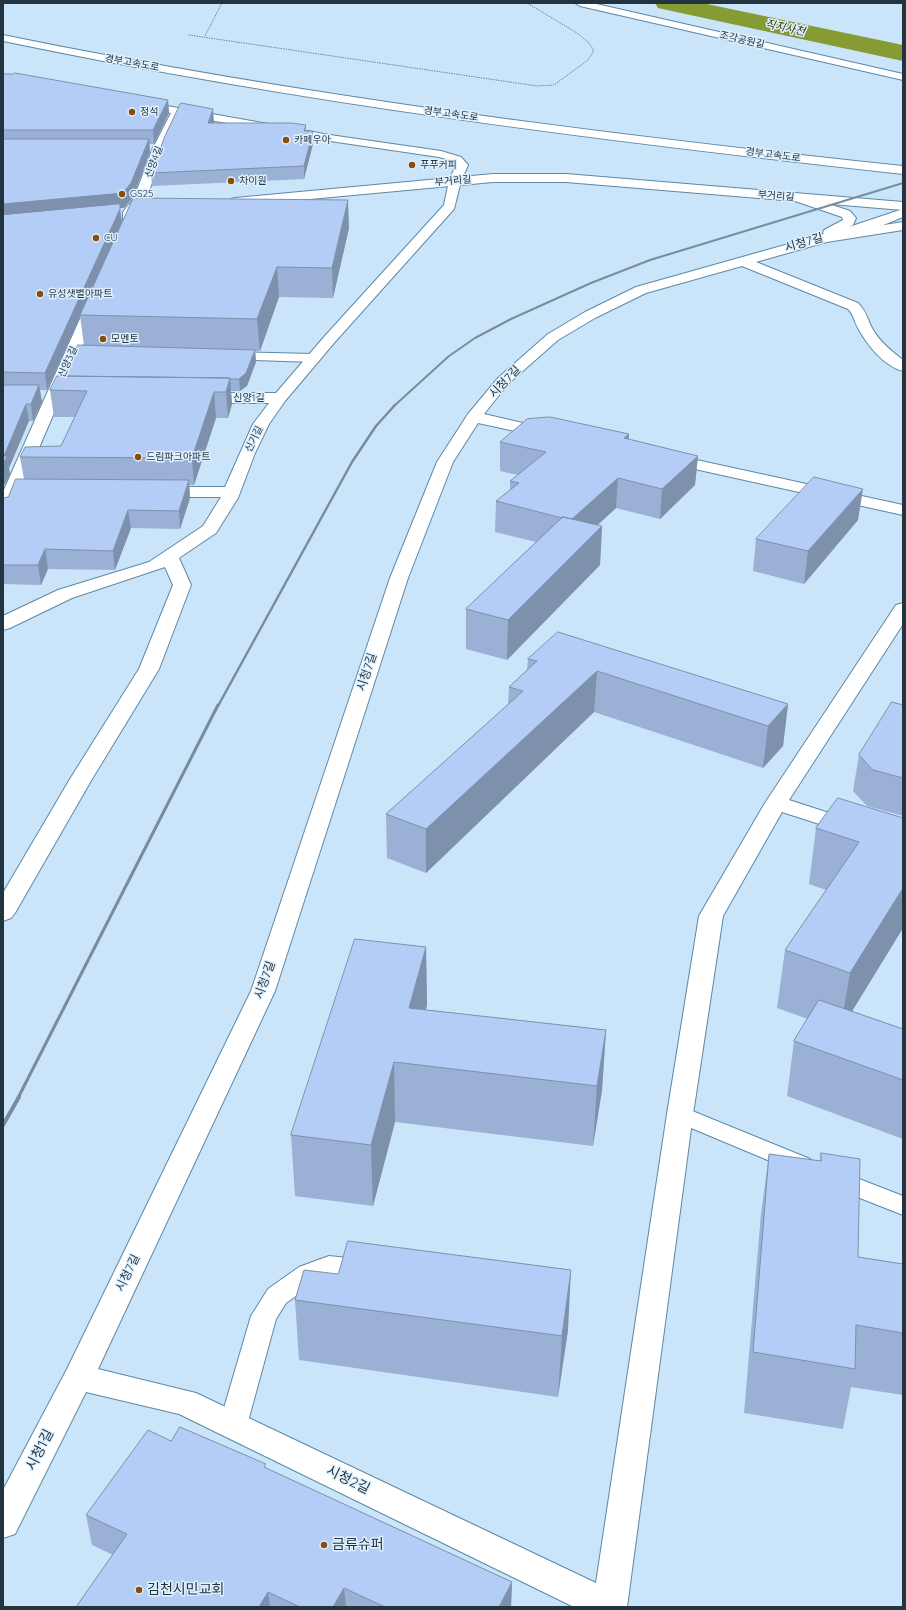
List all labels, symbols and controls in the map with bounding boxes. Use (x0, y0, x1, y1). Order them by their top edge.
water label: 직지사천 (764, 17, 806, 39)
street label: 조각공원길 (718, 29, 766, 51)
street label: 경부고속도로 (104, 52, 160, 74)
street label: 경부고속도로 (423, 104, 479, 124)
place label: 정석 (140, 106, 158, 118)
marker: 정석 (127, 107, 137, 117)
place label: 카페우아 (294, 134, 331, 146)
marker: 카페우아 (281, 135, 291, 145)
street label: 신양4길 (143, 145, 165, 179)
street label: 경부고속도로 (745, 146, 801, 164)
place label: 푸푸커피 (420, 159, 457, 171)
marker: 푸푸커피 (407, 160, 417, 170)
street label: 부거리길 (434, 173, 472, 189)
place label: 차이원 (239, 175, 267, 187)
marker: 차이원 (226, 176, 236, 186)
place label: GS25 (130, 188, 154, 200)
street label: 부거리길 (757, 188, 795, 204)
marker: GS25 (117, 189, 127, 199)
street label: 시청7길 (783, 231, 825, 255)
place label: CU (104, 232, 118, 244)
marker: CU (91, 233, 101, 243)
place label: 유성샛별아파트 (48, 288, 112, 300)
marker: 유성샛별아파트 (35, 289, 45, 299)
place label: 모멘토 (111, 333, 139, 345)
marker: 모멘토 (98, 334, 108, 344)
street label: 신양3길 (56, 345, 80, 379)
street label: 시청7길 (486, 363, 524, 401)
street label: 신양1길 (233, 392, 265, 404)
street label: 신기길 (243, 424, 265, 454)
place label: 드림파크아파트 (146, 451, 210, 463)
marker: 드림파크아파트 (133, 452, 143, 462)
street label: 시청7길 (354, 651, 380, 693)
street label: 시청7길 (252, 959, 278, 1001)
street label: 시청7길 (113, 1252, 143, 1294)
street label: 시청1길 (23, 1427, 57, 1473)
street label: 시청2길 (323, 1462, 373, 1498)
place label: 금류슈퍼 (332, 1537, 384, 1553)
marker: 금류슈퍼 (319, 1540, 329, 1550)
place label: 김천시민교회 (147, 1582, 224, 1598)
marker: 김천시민교회 (134, 1585, 144, 1595)

